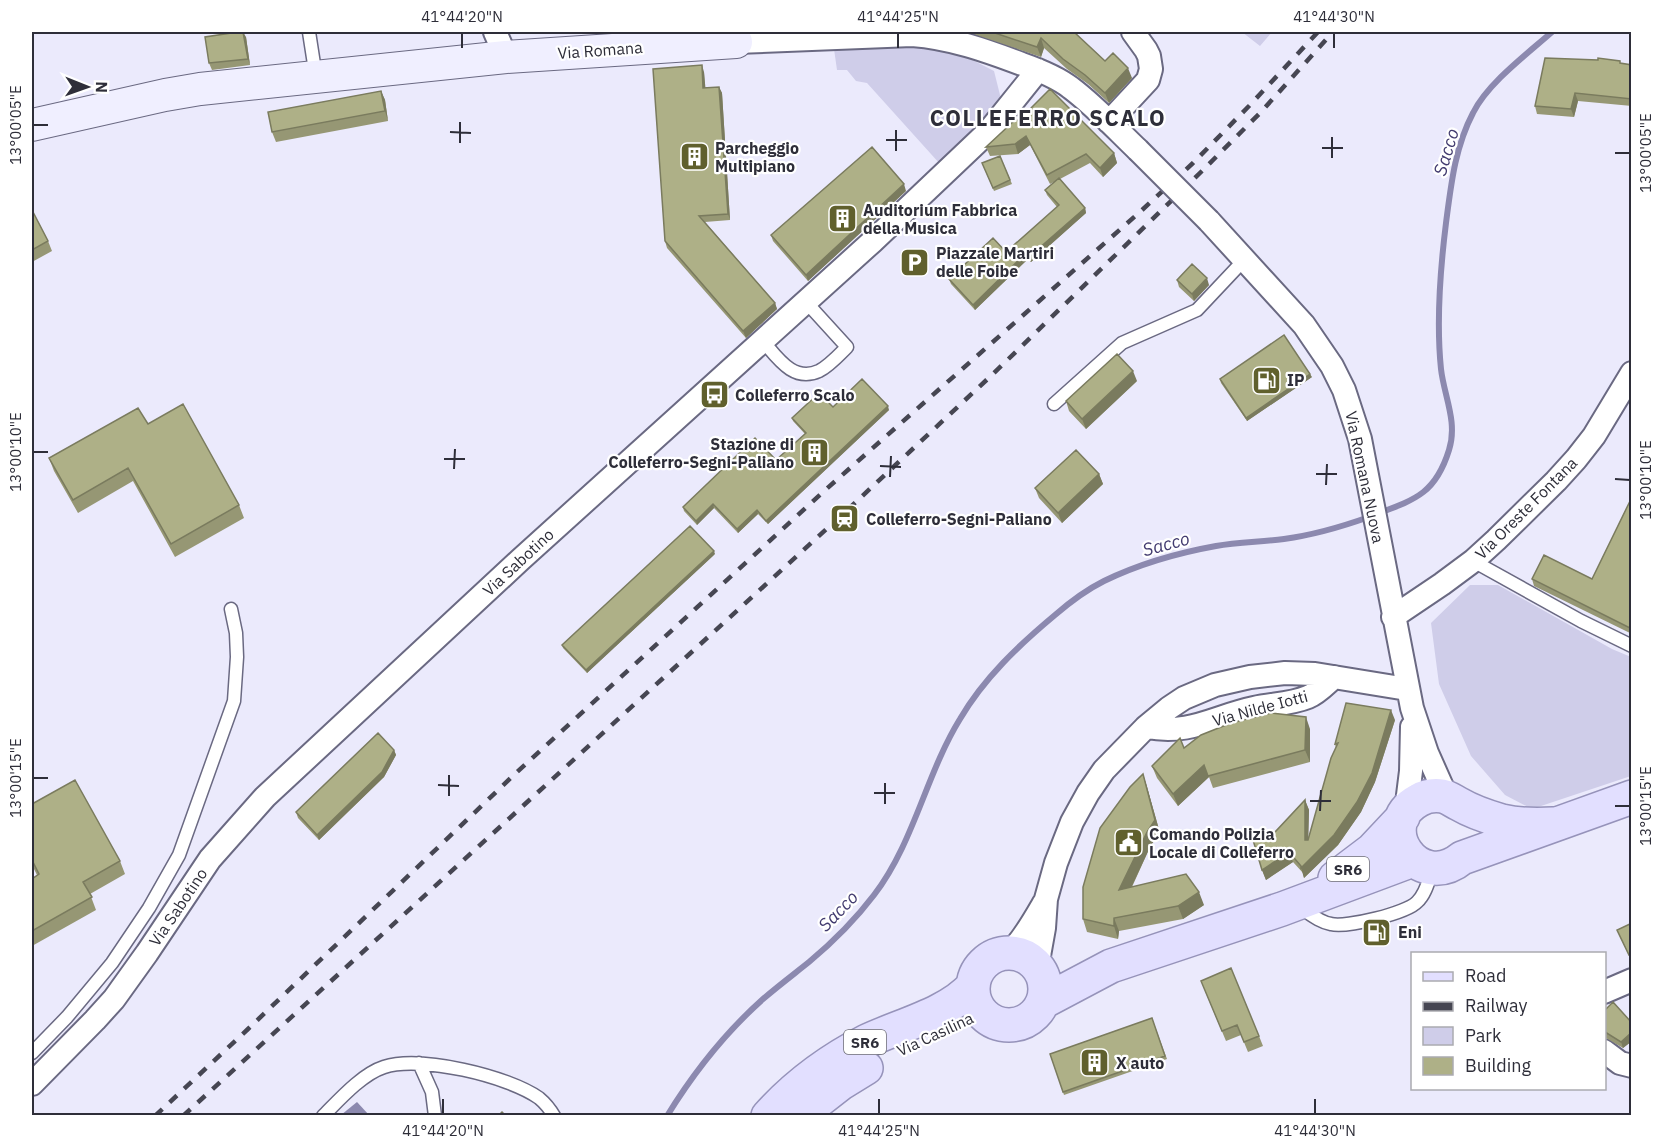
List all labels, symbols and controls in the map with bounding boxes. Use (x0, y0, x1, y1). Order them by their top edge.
text: 41°44'20"N (421, 7, 503, 26)
text: 41°44'25"N (857, 7, 939, 26)
text: 41°44'30"N (1293, 7, 1375, 26)
street label: Via Romana (557, 37, 644, 63)
north arrow (57, 57, 117, 117)
text: N (92, 81, 112, 93)
text: 13°00'05"E (6, 85, 25, 165)
district label: COLLEFERRO SCALO (930, 103, 1166, 132)
text: 13°00'05"E (1636, 113, 1655, 193)
water label: Sacco (1428, 126, 1464, 178)
place label: Parcheggio Multipiano (715, 138, 799, 176)
building icon: Parcheggio Multipiano (678, 141, 710, 173)
place label: Auditorium Fabbrica della Musica (863, 200, 1017, 238)
building icon: Auditorium Fabbrica della Musica (826, 203, 858, 235)
place label: Piazzale Martiri delle Foibe (936, 243, 1054, 281)
parking icon: Piazzale Martiri delle Foibe (899, 246, 931, 278)
fuel station icon: IP (1250, 364, 1282, 396)
place label: IP (1287, 370, 1304, 390)
bus stop icon: Colleferro Scalo (698, 379, 730, 411)
place label: Colleferro Scalo (735, 385, 855, 405)
street label: Via Romana Nuova (1341, 409, 1389, 545)
text: 13°00'10"E (6, 412, 25, 492)
place label: Stazione di Colleferro-Segni-Paliano (608, 434, 794, 472)
building icon: Stazione di Colleferro-Segni-Paliano (799, 437, 831, 469)
text: 13°00'10"E (1636, 440, 1655, 520)
street label: Via Oreste Fontana (1471, 452, 1582, 563)
station icon: Colleferro-Segni-Paliano (829, 503, 861, 535)
place label: Colleferro-Segni-Paliano (866, 509, 1052, 529)
street label: Via Sabotino (478, 524, 558, 600)
water label: Sacco (1140, 527, 1192, 561)
street label: Via Nilde Iotti (1210, 686, 1310, 730)
text: 13°00'15"E (6, 738, 25, 818)
text: 13°00'15"E (1636, 766, 1655, 846)
place label: Comando Polizia Locale di Colleferro (1149, 824, 1294, 862)
public building icon: Comando Polizia Locale di Colleferro (1112, 827, 1144, 859)
road number: SR6 (1327, 857, 1369, 881)
street label: Via Sabotino (145, 864, 211, 950)
water label: Sacco (813, 886, 863, 936)
fuel station icon: Eni (1361, 916, 1393, 948)
place label: Eni (1398, 922, 1422, 942)
legend (1411, 952, 1606, 1090)
text: Road (1465, 964, 1506, 987)
text: Railway (1465, 994, 1527, 1017)
street label: Via Casilina (893, 1007, 977, 1060)
text: Park (1465, 1024, 1502, 1047)
road number: SR6 (844, 1030, 886, 1054)
building icon: X auto (1079, 1047, 1111, 1079)
place label: X auto (1116, 1053, 1164, 1073)
text: Building (1465, 1054, 1532, 1077)
text: 41°44'20"N (402, 1121, 484, 1140)
text: 41°44'25"N (838, 1121, 920, 1140)
text: 41°44'30"N (1274, 1121, 1356, 1140)

